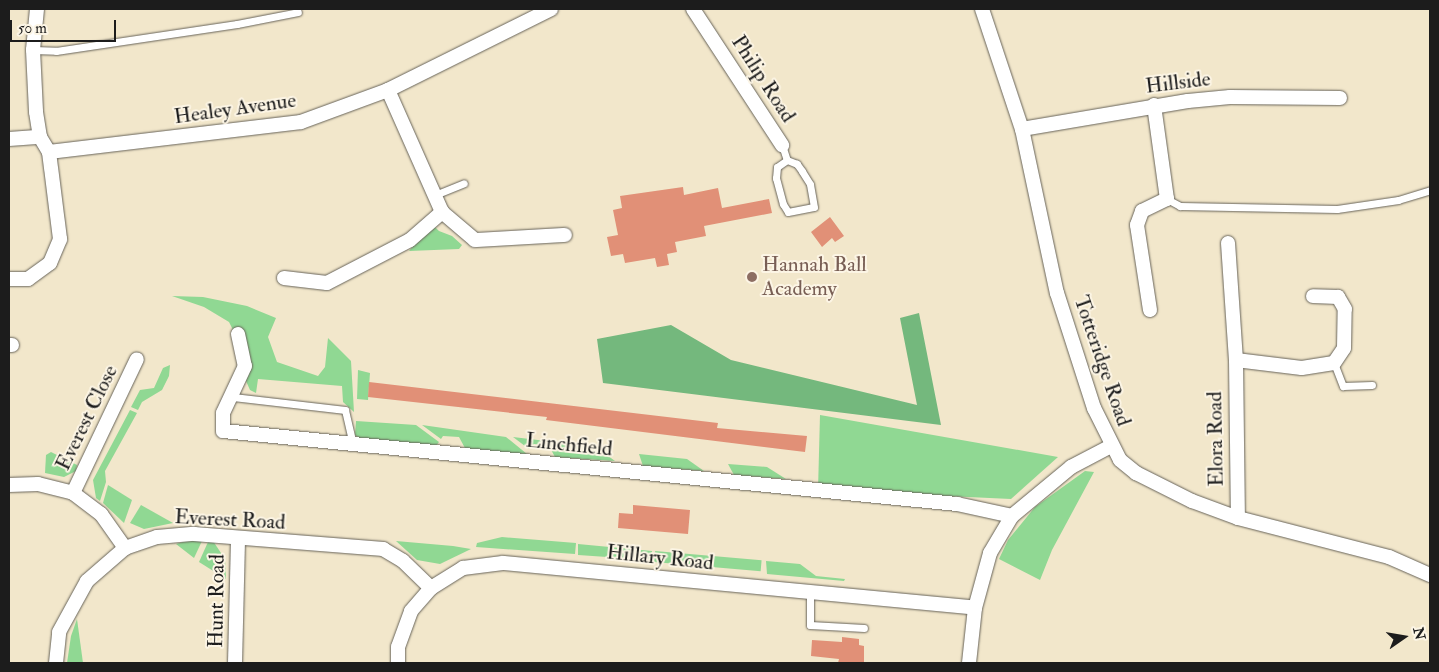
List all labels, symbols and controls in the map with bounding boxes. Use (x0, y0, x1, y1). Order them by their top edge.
scale bar (12, 10, 119, 42)
text: 50 m (18, 19, 47, 38)
street label: Philip Road (726, 31, 800, 127)
street label: Hillside (1144, 67, 1212, 99)
street label: Healey Avenue (172, 88, 298, 130)
place label: Hannah Ball Academy (762, 252, 867, 302)
marker: Hannah Ball Academy (746, 271, 758, 283)
street label: Totteridge Road (1068, 292, 1136, 430)
street label: Everest Close (51, 361, 123, 475)
street label: Elora Road (1203, 391, 1229, 487)
street label: Linchfield (524, 428, 614, 462)
street label: Everest Road (174, 505, 286, 535)
street label: Hillary Road (605, 540, 715, 576)
street label: Hunt Road (204, 554, 230, 648)
north arrow (1379, 612, 1429, 662)
text: N (1409, 625, 1429, 642)

